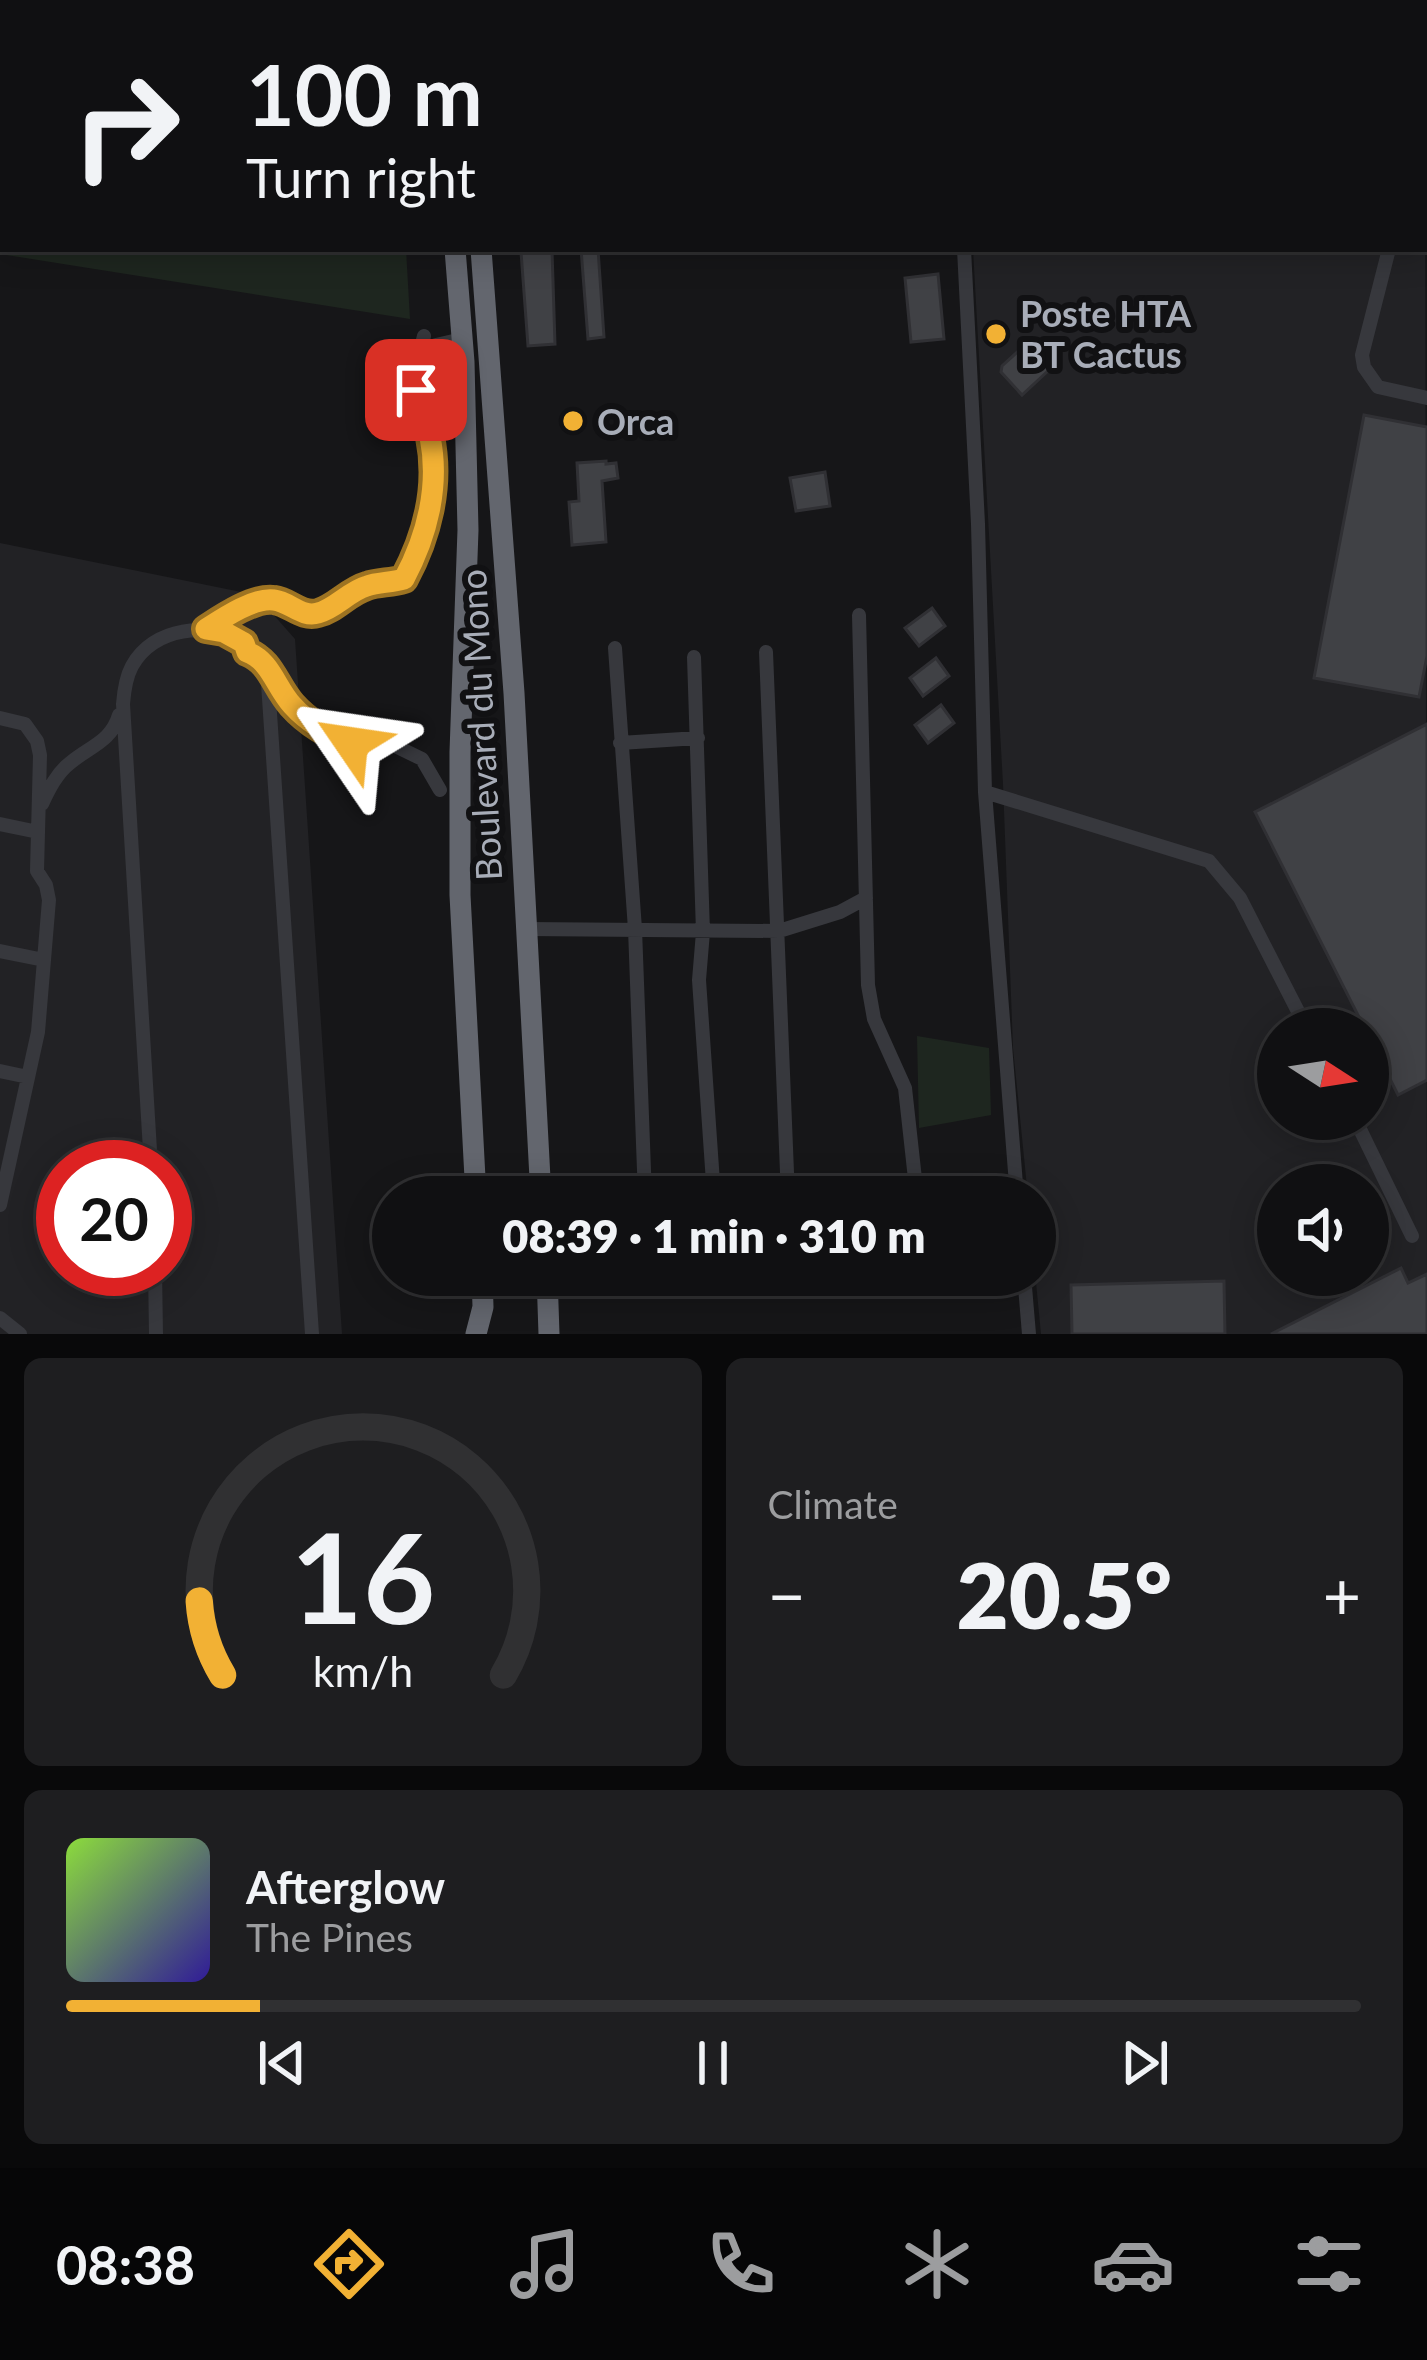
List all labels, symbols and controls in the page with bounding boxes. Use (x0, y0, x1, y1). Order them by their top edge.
text: 100 m (246, 43, 483, 144)
icon: right (48, 48, 204, 204)
text: Turn right (246, 145, 476, 210)
place label: Poste HTA BT Cactus (1020, 291, 1192, 376)
marker: Poste HTA BT Cactus (983, 321, 1009, 347)
pin (365, 339, 467, 441)
icon: arrive (383, 357, 449, 423)
place label: Orca (597, 399, 674, 443)
marker: Orca (560, 408, 586, 434)
street label: Boulevard du Mono (450, 568, 510, 882)
position arrow (288, 680, 414, 806)
north arrow (1257, 1008, 1389, 1140)
map controls (1257, 1008, 1389, 1296)
speed limit sign: 20 (36, 1140, 192, 1296)
button: sound (1257, 1164, 1389, 1296)
text: 08:39 · 1 min · 310 m (502, 1209, 926, 1263)
text: Climate (768, 1481, 898, 1527)
text: 16 (290, 1501, 435, 1651)
text: 20.5° (956, 1540, 1172, 1648)
text: − (768, 1555, 806, 1634)
text: + (1323, 1555, 1361, 1634)
text: km/h (313, 1645, 413, 1696)
text: Afterglow (246, 1860, 445, 1914)
text: The Pines (246, 1914, 413, 1960)
icon: previous (249, 2030, 315, 2096)
icon: pause (680, 2030, 746, 2096)
icon: next (1112, 2030, 1178, 2096)
icon: directions (307, 2222, 391, 2306)
icon: music (503, 2222, 587, 2306)
icon: phone (699, 2222, 783, 2306)
icon: climate (895, 2222, 979, 2306)
icon: car (1091, 2222, 1175, 2306)
icon: filters (1287, 2222, 1371, 2306)
text: 08:38 (56, 2232, 195, 2297)

